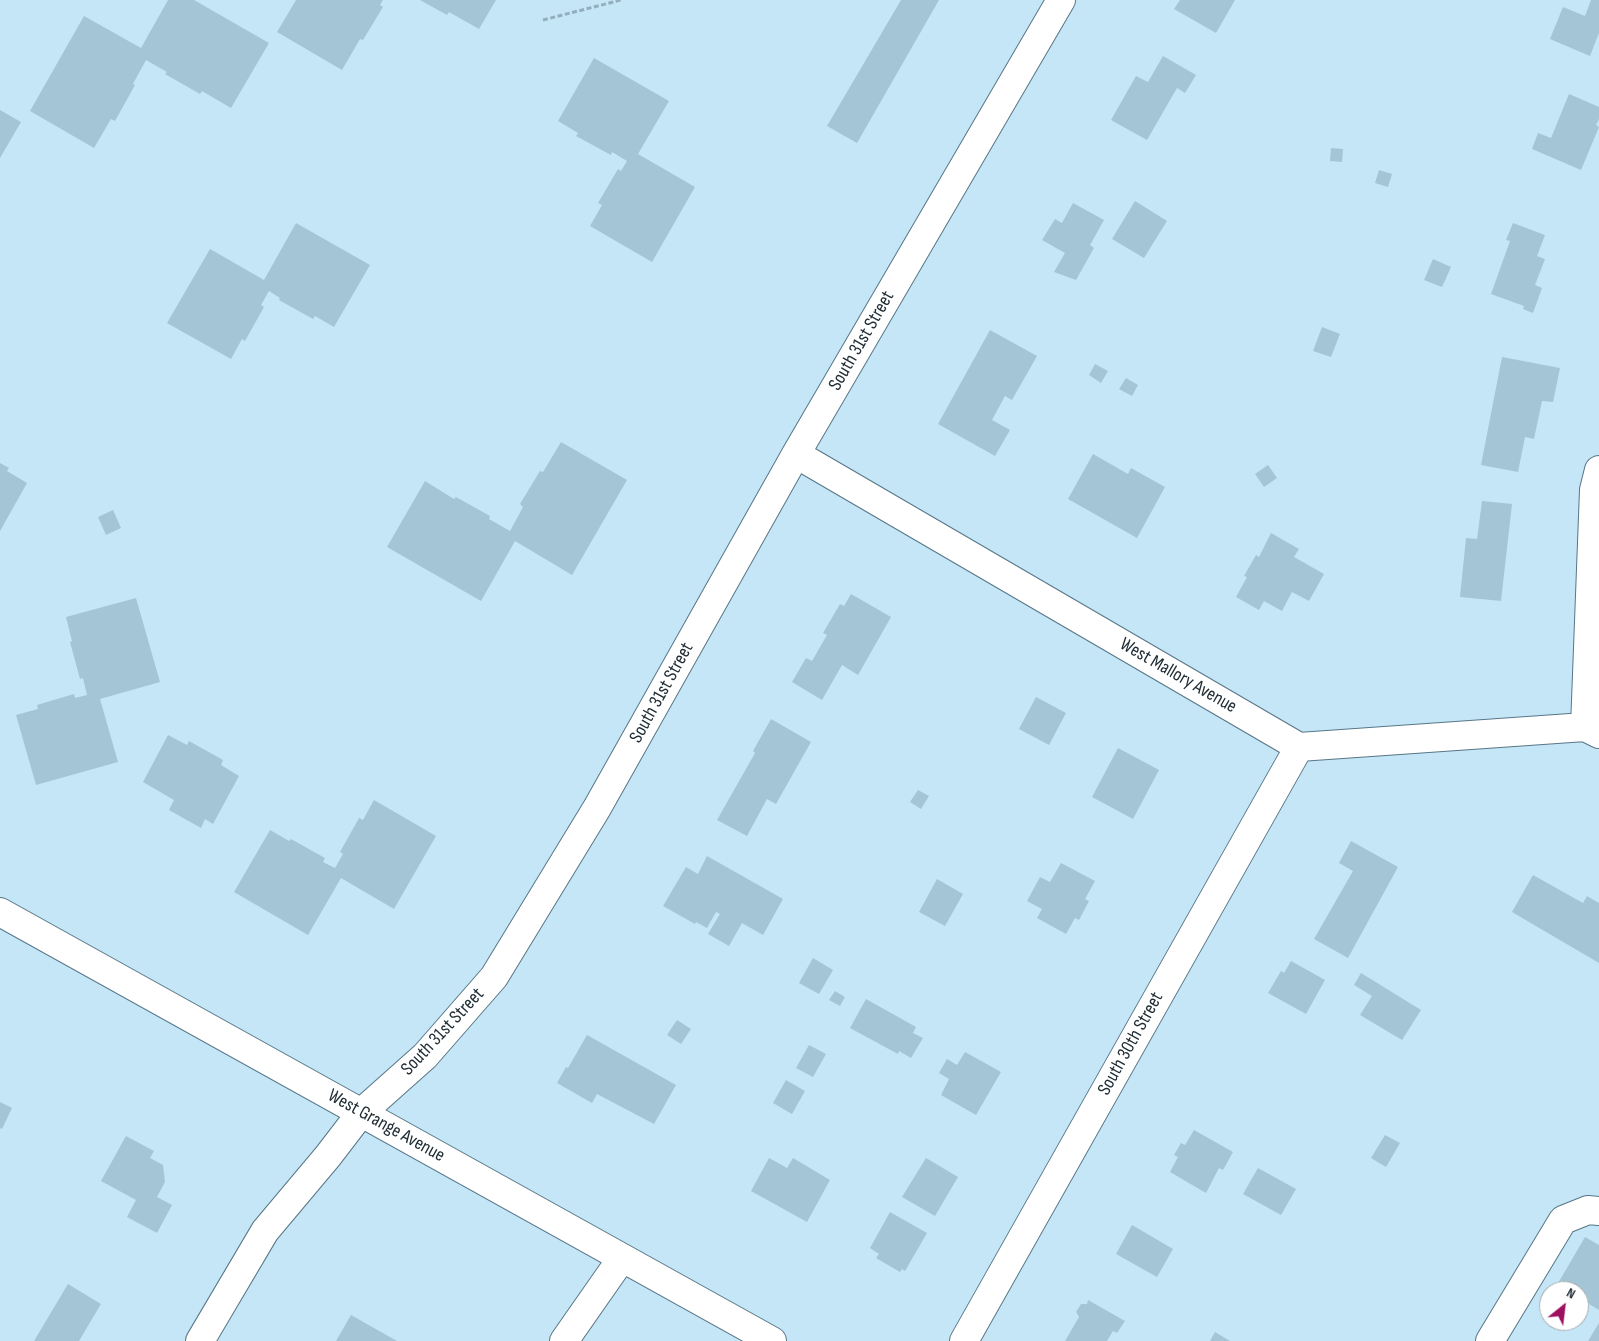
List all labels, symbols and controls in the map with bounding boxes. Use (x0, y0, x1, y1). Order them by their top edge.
street label: South 31st Street (824, 287, 900, 395)
street label: West Mallory Avenue (1115, 633, 1241, 719)
street label: South 31st Street (625, 639, 699, 747)
street label: South 31st Street (397, 984, 489, 1080)
street label: South 30th Street (1093, 988, 1169, 1100)
street label: West Grange Avenue (324, 1085, 448, 1167)
north arrow (1539, 1281, 1589, 1331)
text: N (1564, 1284, 1578, 1303)

